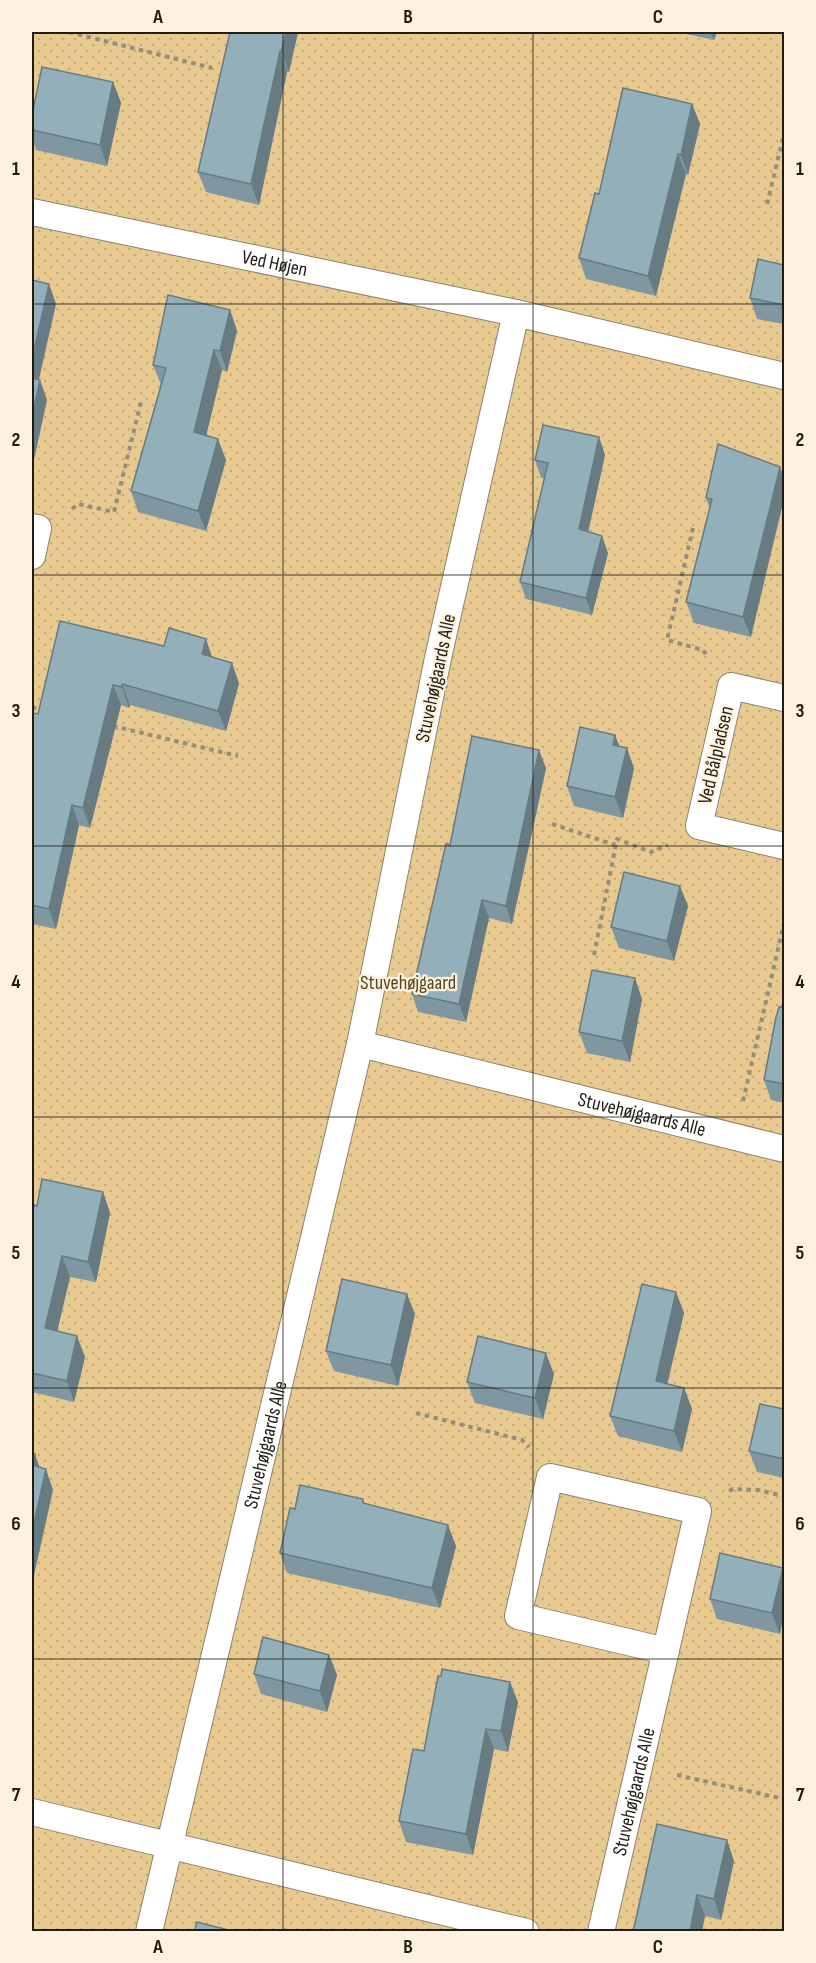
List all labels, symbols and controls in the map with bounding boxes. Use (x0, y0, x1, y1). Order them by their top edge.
text: A (152, 5, 163, 29)
text: B (403, 5, 413, 29)
text: C (653, 5, 663, 29)
text: 1 (12, 157, 20, 181)
text: 1 (796, 157, 804, 181)
street label: Ved Højen (239, 245, 310, 282)
text: 2 (12, 428, 20, 452)
text: 2 (796, 428, 804, 452)
street label: Stuvehøjgaards Alle (411, 612, 461, 745)
text: 3 (12, 699, 21, 723)
text: 3 (796, 699, 805, 723)
street label: Ved Bålpladsen (693, 704, 739, 807)
text: 4 (11, 970, 21, 994)
text: 4 (795, 970, 805, 994)
park label: Stuvehøjgaard (360, 971, 456, 995)
street label: Stuvehøjgaards Alle (575, 1087, 708, 1142)
text: 5 (12, 1241, 21, 1265)
text: 5 (796, 1241, 805, 1265)
street label: Stuvehøjgaards Alle (239, 1378, 293, 1511)
text: 6 (11, 1512, 21, 1536)
text: 6 (795, 1512, 805, 1536)
street label: Stuvehøjgaards Alle (608, 1725, 661, 1858)
text: 7 (12, 1783, 21, 1807)
text: 7 (796, 1783, 805, 1807)
text: A (152, 1935, 163, 1959)
text: B (403, 1935, 413, 1959)
text: C (653, 1935, 663, 1959)

